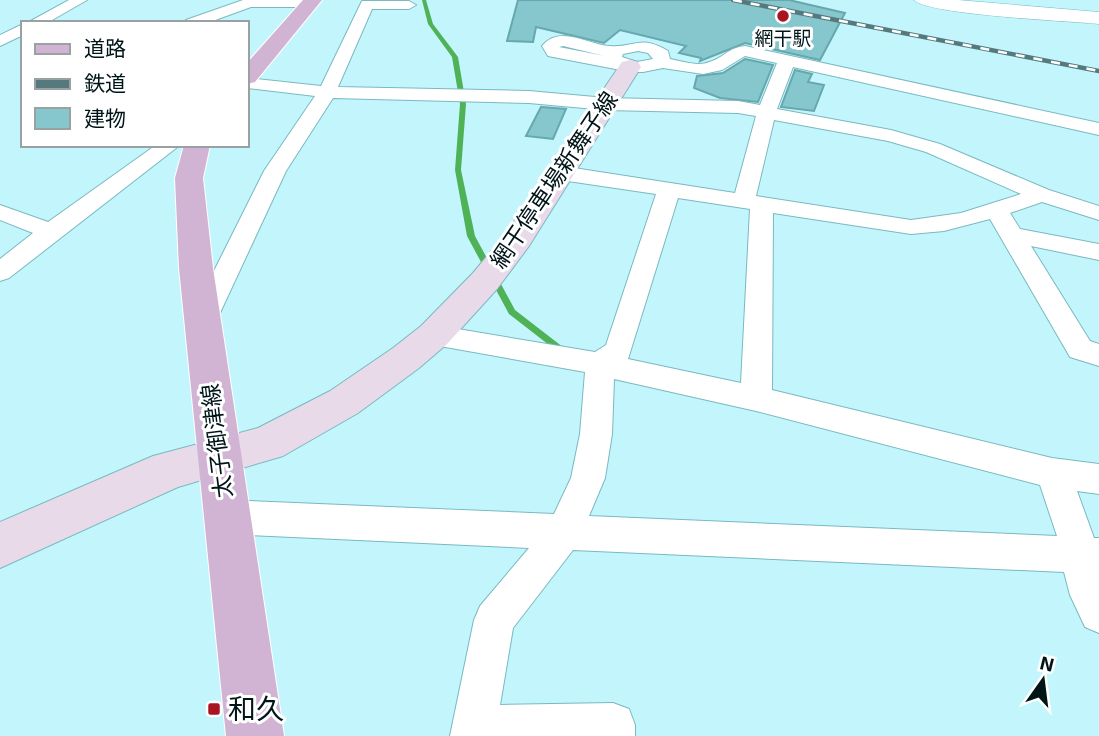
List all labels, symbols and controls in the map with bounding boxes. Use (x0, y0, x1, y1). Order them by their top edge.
marker: 網干駅 (775, 8, 791, 24)
legend (21, 21, 248, 147)
place label: 網干駅 (754, 26, 812, 49)
text: 道路 (84, 35, 126, 60)
text: 鉄道 (84, 70, 126, 95)
street label: 網干停車場新舞子線 (484, 86, 623, 273)
text: 建物 (84, 105, 126, 130)
street label: 太子御津線 (195, 382, 237, 500)
north arrow (1008, 645, 1078, 715)
text: N (1038, 650, 1057, 676)
place label: 和久 (228, 691, 284, 725)
marker: 和久 (206, 701, 222, 717)

